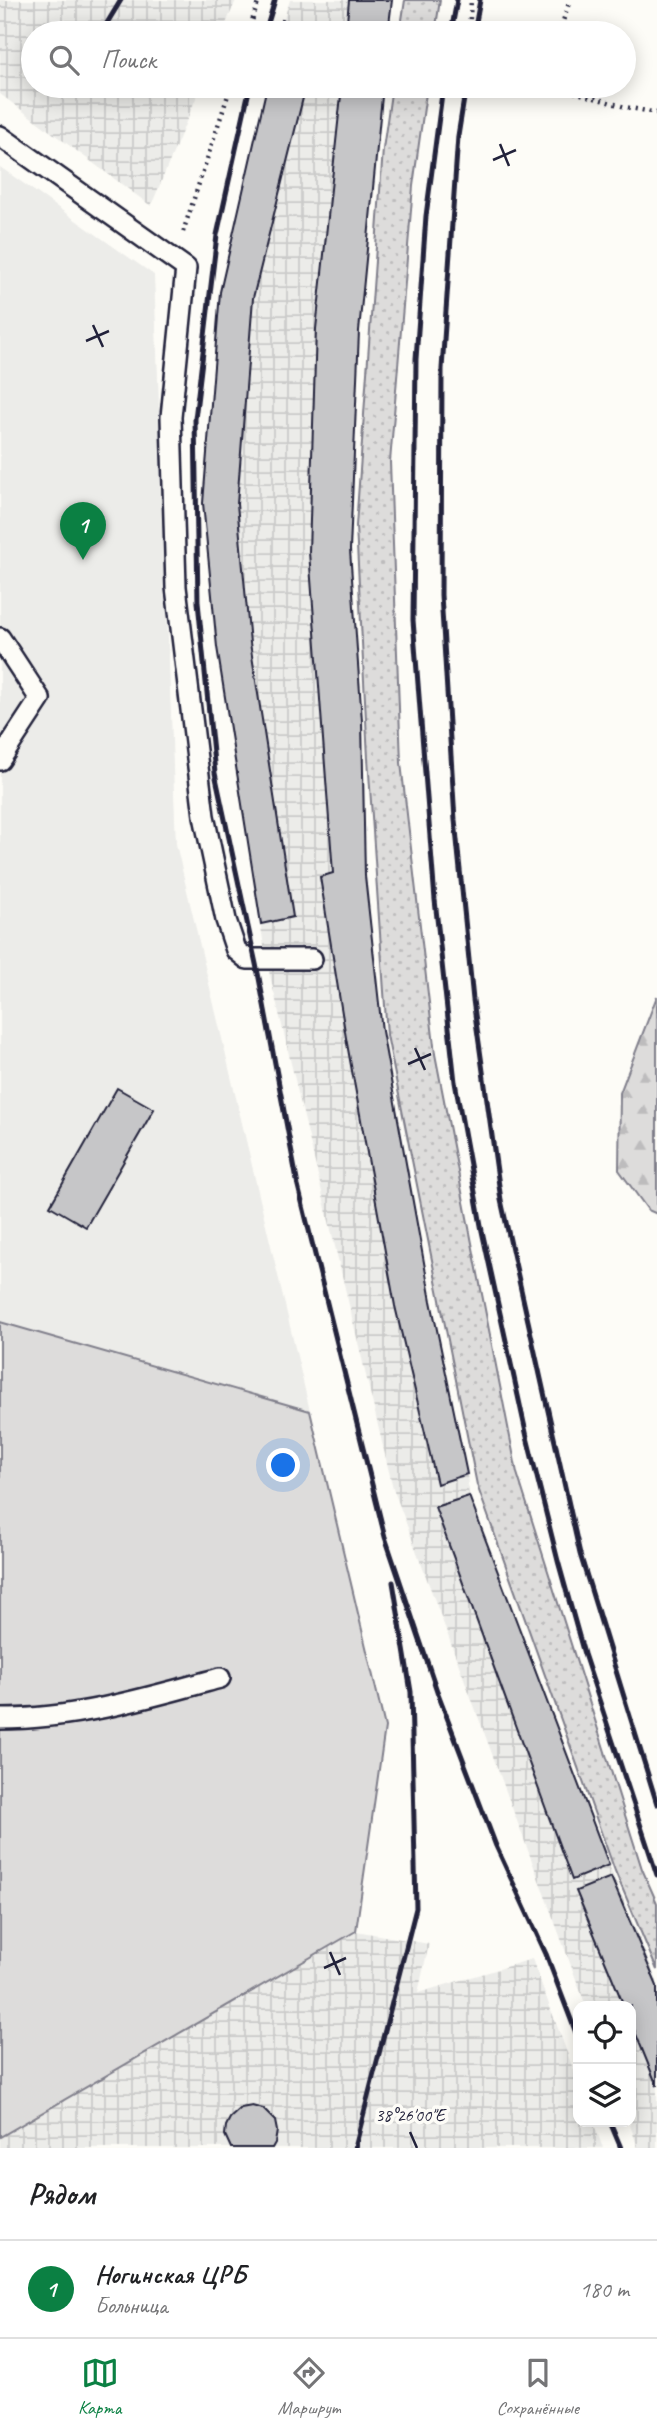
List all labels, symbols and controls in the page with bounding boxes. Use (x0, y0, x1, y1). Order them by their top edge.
search box (21, 21, 636, 98)
icon: search (45, 41, 83, 79)
text: Поиск (101, 43, 156, 76)
pin: 1 (60, 502, 106, 560)
your location (266, 1448, 300, 1482)
map controls (573, 2001, 636, 2127)
button: locate (573, 2001, 636, 2064)
button: layers (573, 2064, 636, 2127)
text: 38°26'00"E (375, 2104, 447, 2126)
text: Рядом (28, 2175, 95, 2213)
text: Ногинская ЦРБ (95, 2258, 246, 2291)
text: 1 (46, 2275, 56, 2304)
text: 180 m (580, 2275, 629, 2304)
text: Больница (95, 2291, 167, 2320)
tab: Карта (78, 2354, 121, 2420)
tab: Маршрут (278, 2354, 340, 2420)
tab: Сохранённые (496, 2354, 579, 2420)

